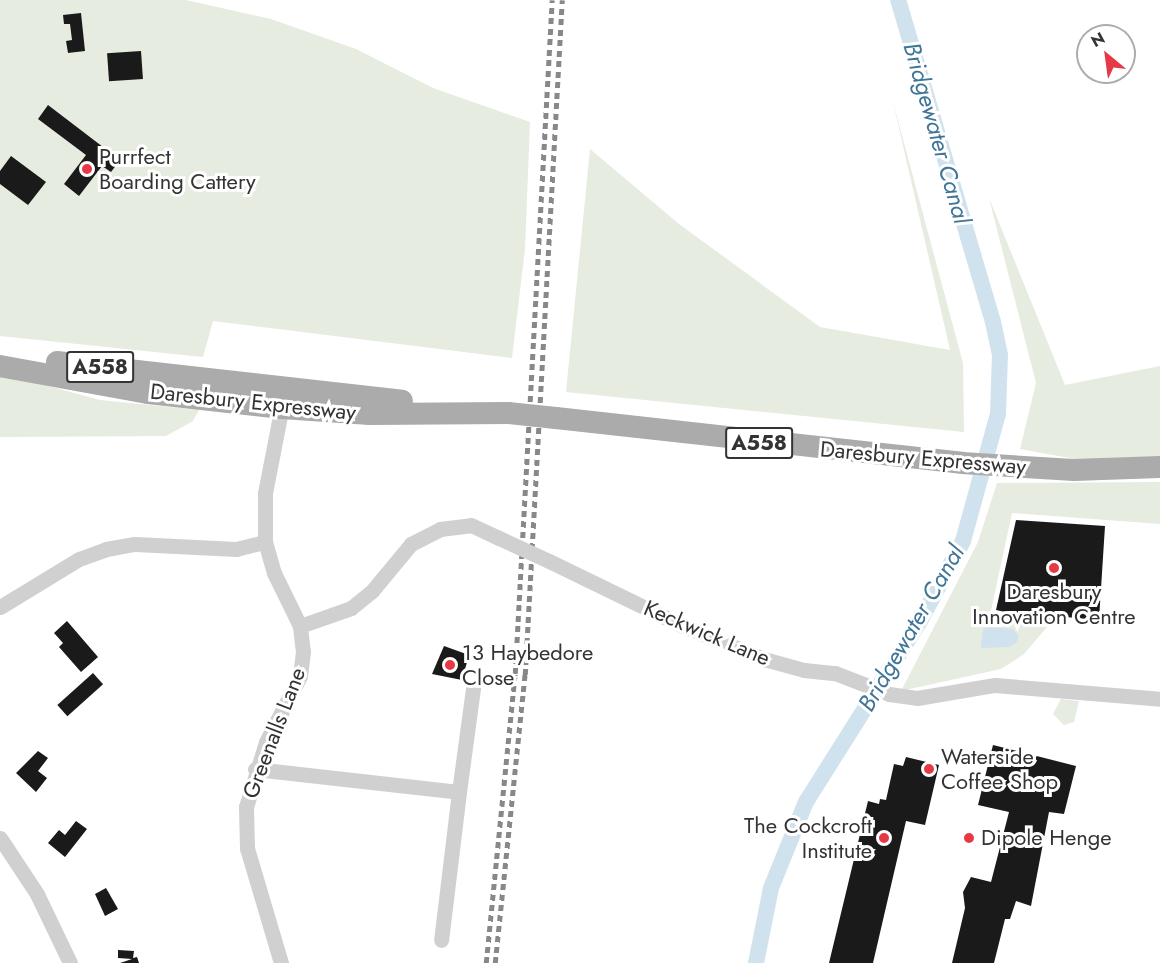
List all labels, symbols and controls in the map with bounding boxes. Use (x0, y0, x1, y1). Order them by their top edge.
north arrow (1076, 24, 1136, 84)
text: N (1087, 26, 1109, 53)
water label: Bridgewater Canal (897, 39, 977, 227)
place label: Purrfect Boarding Cattery (99, 143, 256, 194)
marker: Purrfect Boarding Cattery (80, 162, 94, 176)
road number: A558 (66, 349, 134, 385)
street label: Daresbury Expressway (149, 378, 357, 426)
road number: A558 (724, 425, 794, 461)
street label: Daresbury Expressway (819, 436, 1027, 480)
water label: Bridgewater Canal (852, 540, 970, 716)
marker: Daresbury Innovation Centre (1047, 561, 1061, 575)
place label: Daresbury Innovation Centre (972, 578, 1136, 630)
street label: Keckwick Lane (640, 595, 774, 671)
place label: 13 Haybedore Close (462, 639, 593, 690)
marker: 13 Haybedore Close (443, 658, 457, 672)
street label: Greenalls Lane (237, 664, 311, 802)
place label: Waterside Coffee Shop (941, 743, 1058, 794)
marker: Waterside Coffee Shop (922, 762, 936, 776)
place label: The Cockcroft Institute (744, 812, 872, 864)
place label: Dipole Henge (981, 825, 1112, 851)
marker: The Cockcroft Institute (877, 831, 891, 845)
marker: Dipole Henge (962, 831, 976, 845)

